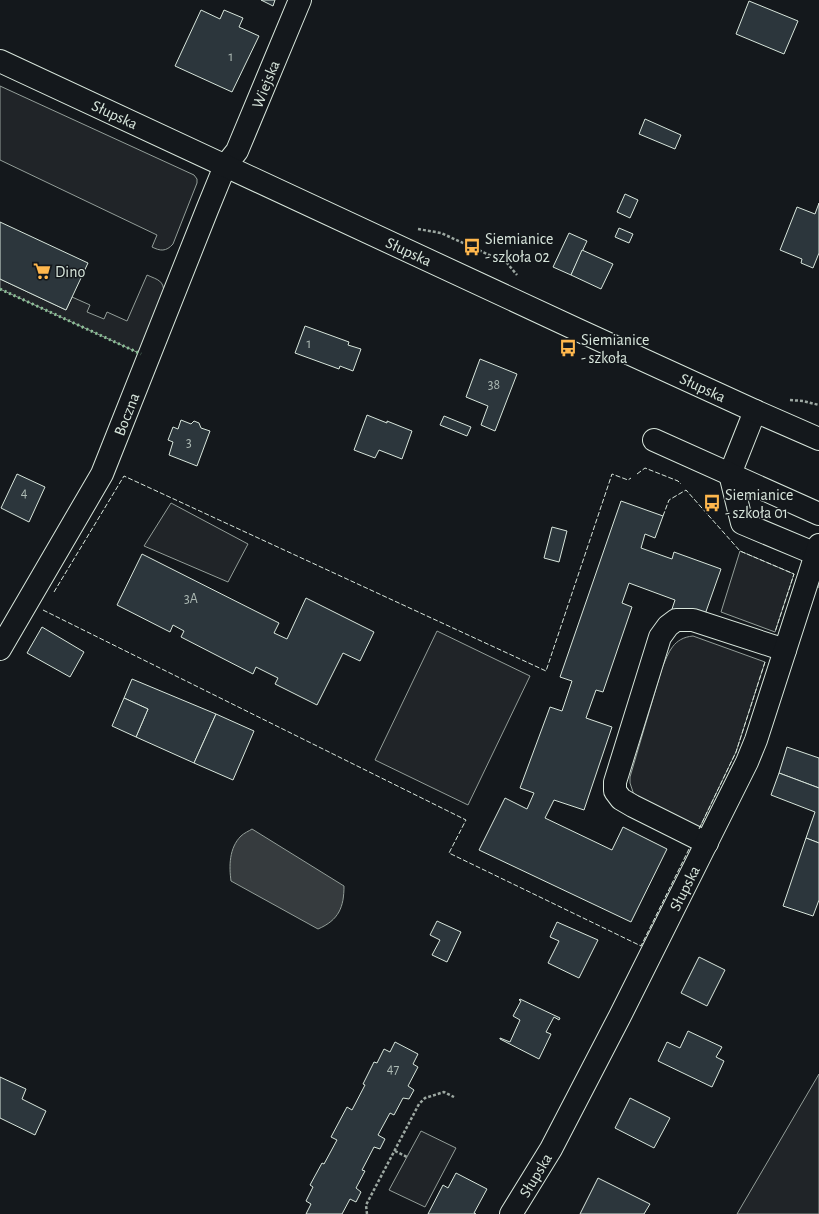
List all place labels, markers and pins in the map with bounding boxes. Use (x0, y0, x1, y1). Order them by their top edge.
place label: Siemianice - szkoła 02 (485, 231, 553, 265)
bus stop icon: Siemianice - szkoła 02 (462, 237, 482, 257)
supermarket icon: Dino (32, 261, 52, 281)
place label: Dino (55, 264, 85, 280)
place label: Siemianice - szkoła (581, 332, 649, 366)
bus stop icon: Siemianice - szkoła (558, 338, 578, 358)
place label: Siemianice - szkoła 01 (725, 487, 793, 521)
bus stop icon: Siemianice - szkoła 01 (702, 493, 722, 513)

